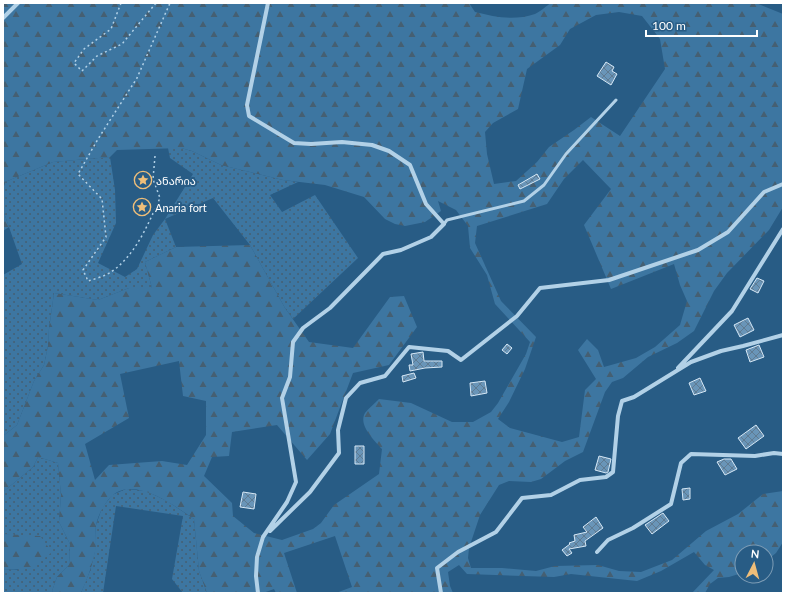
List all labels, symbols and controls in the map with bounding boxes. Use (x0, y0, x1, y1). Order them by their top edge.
scale bar (646, 12, 757, 38)
text: 100 m (652, 18, 686, 33)
place icon: ანარია (133, 170, 153, 190)
place label: ანარია (156, 174, 196, 187)
place icon: Anaria fort (132, 197, 152, 217)
place label: Anaria fort (155, 201, 207, 214)
north arrow (734, 544, 774, 584)
text: N (750, 547, 760, 560)

